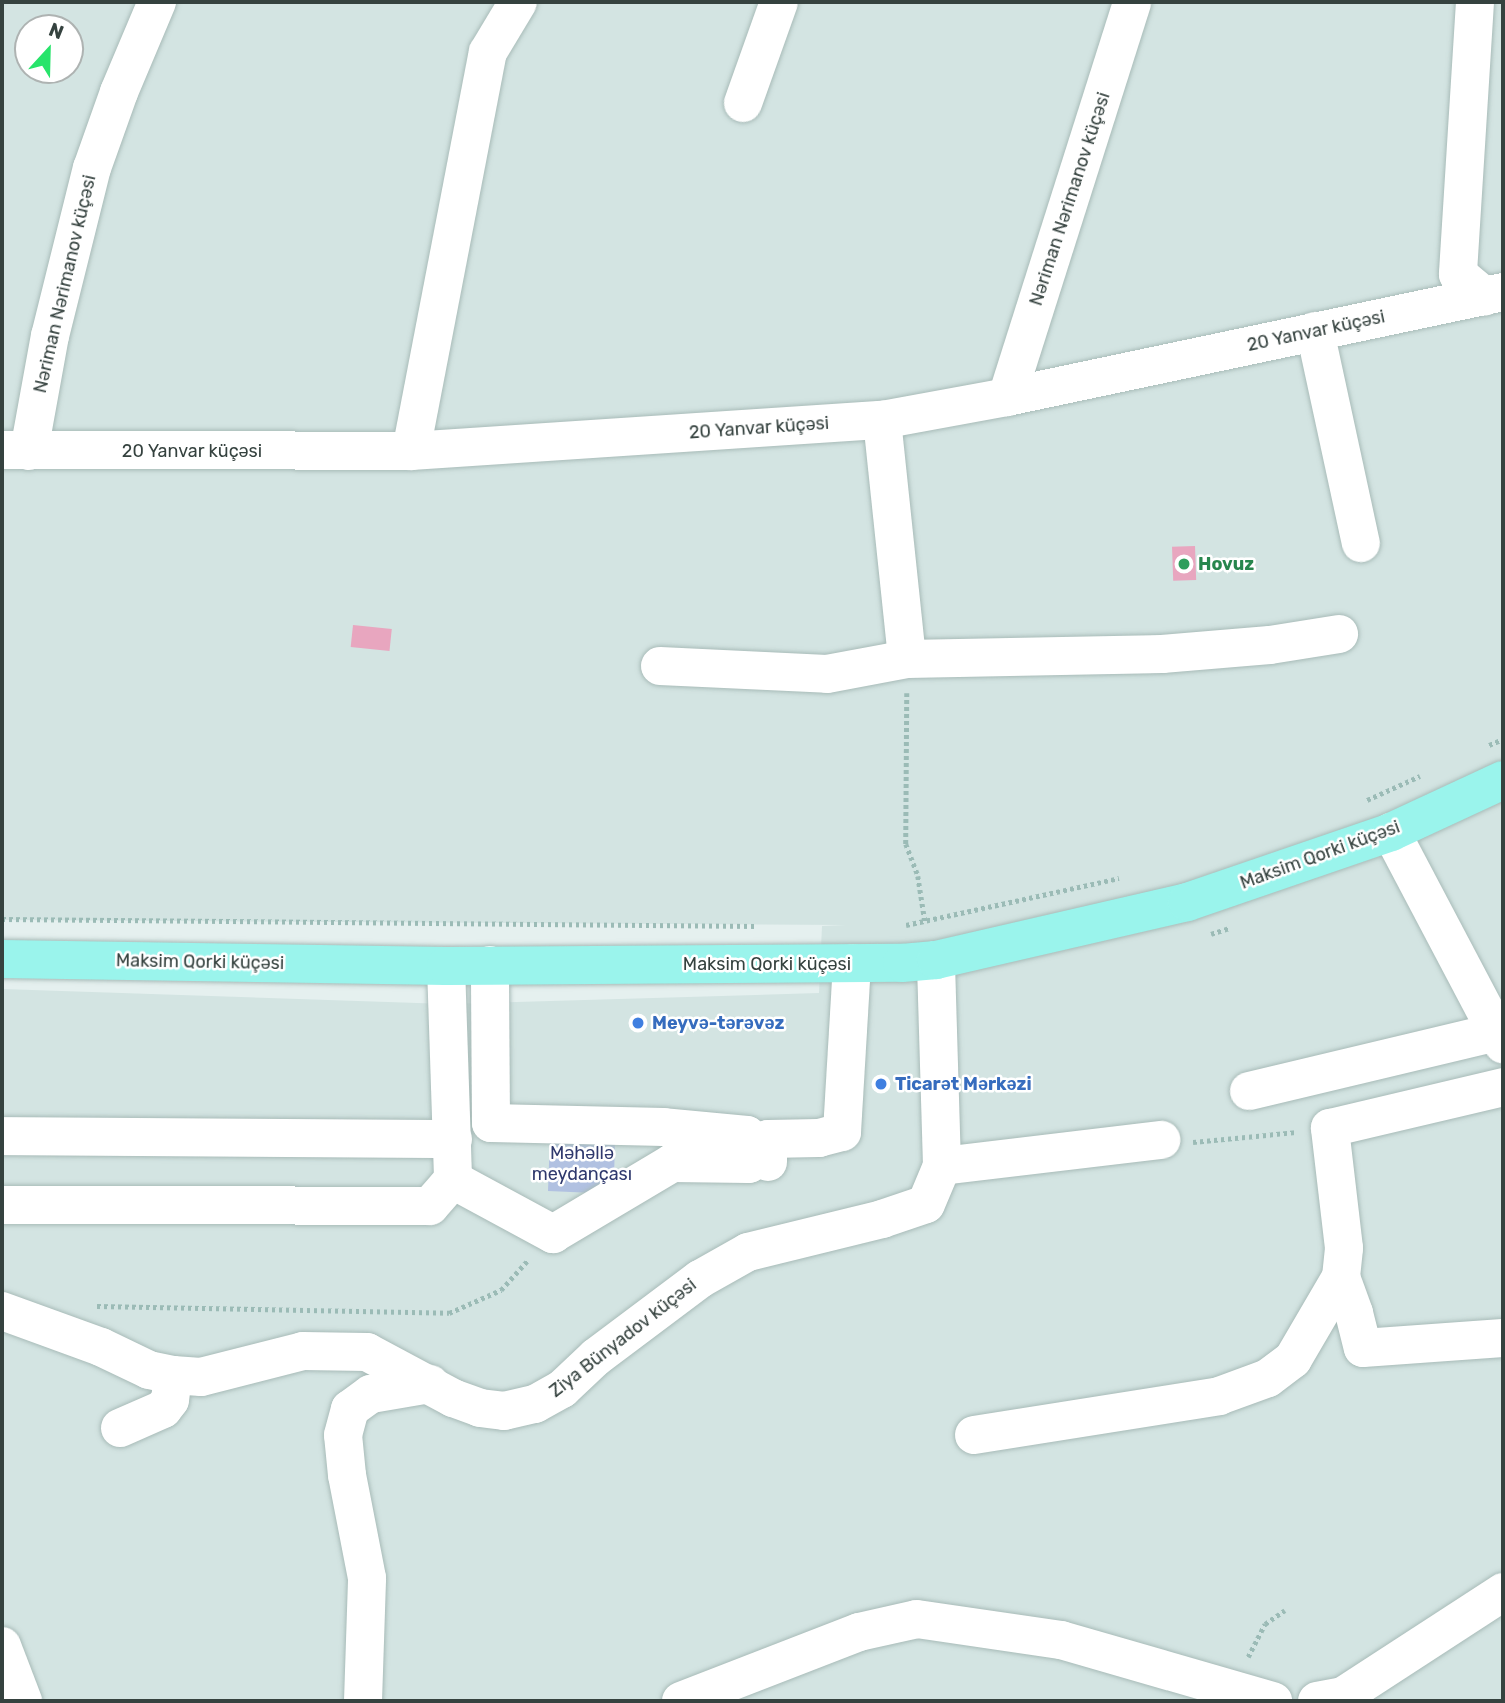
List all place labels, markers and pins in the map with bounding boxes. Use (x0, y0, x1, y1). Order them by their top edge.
place label: Hovuz (1198, 553, 1254, 575)
marker: Hovuz (1176, 556, 1192, 572)
place label: Meyvə-tərəvəz (652, 1012, 784, 1034)
marker: Meyvə-tərəvəz (630, 1015, 646, 1031)
place label: Ticarət Mərkəzi (895, 1073, 1032, 1095)
marker: Ticarət Mərkəzi (873, 1076, 889, 1092)

